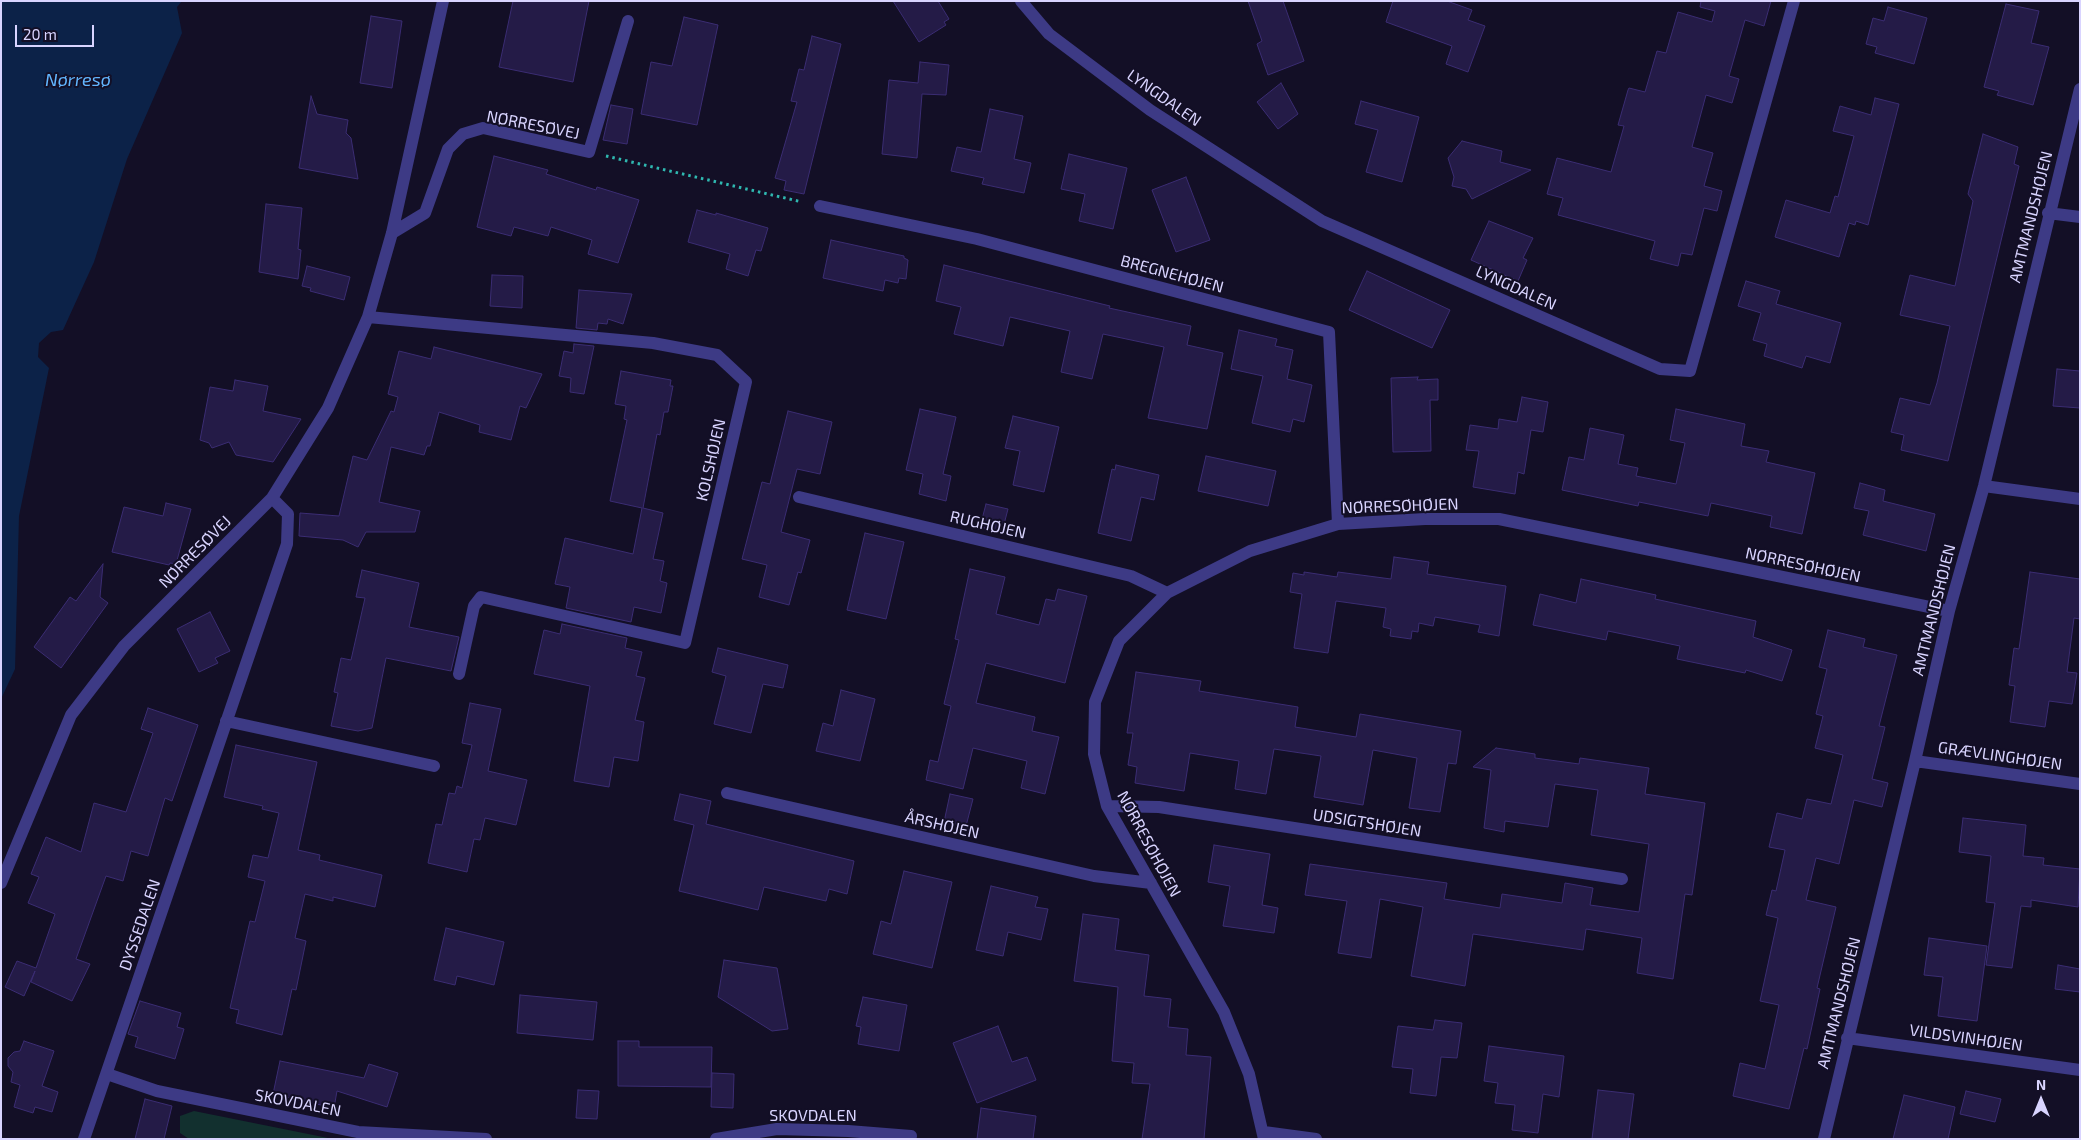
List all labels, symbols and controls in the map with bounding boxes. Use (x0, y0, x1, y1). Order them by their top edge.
scale bar (18, 15, 96, 47)
text: 20 m (23, 25, 57, 43)
street label: LYNGDALEN (1123, 65, 1205, 131)
water label: Nørresø (45, 69, 111, 91)
street label: NØRRESØVEJ (485, 107, 581, 143)
street label: AMTMANDSHØJEN (2005, 149, 2057, 285)
street label: BREGNEHØJEN (1118, 251, 1226, 297)
street label: LYNGDALEN (1473, 262, 1559, 314)
street label: KOLSHØJEN (692, 417, 730, 503)
street label: NØRRESØHØJEN (1341, 494, 1459, 518)
street label: RUGHØJEN (948, 507, 1028, 543)
street label: NØRRESØVEJ (155, 512, 235, 592)
street label: AMTMANDSHØJEN (1908, 542, 1960, 678)
street label: NØRRESØHØJEN (1744, 543, 1862, 587)
street label: GRÆVLINGHØJEN (1937, 738, 2063, 774)
street label: NØRRESØHØJEN (1113, 788, 1185, 900)
street label: UDSIGTSHØJEN (1311, 805, 1423, 841)
street label: ÅRSHØJEN (903, 807, 981, 843)
street label: DYSSEDALEN (115, 877, 165, 973)
street label: AMTMANDSHØJEN (1813, 935, 1865, 1071)
street label: VILDSVINHØJEN (1908, 1021, 2024, 1055)
north arrow (2016, 1075, 2066, 1125)
text: N (2036, 1076, 2046, 1093)
street label: SKOVDALEN (253, 1085, 343, 1121)
street label: SKOVDALEN (769, 1106, 857, 1126)

